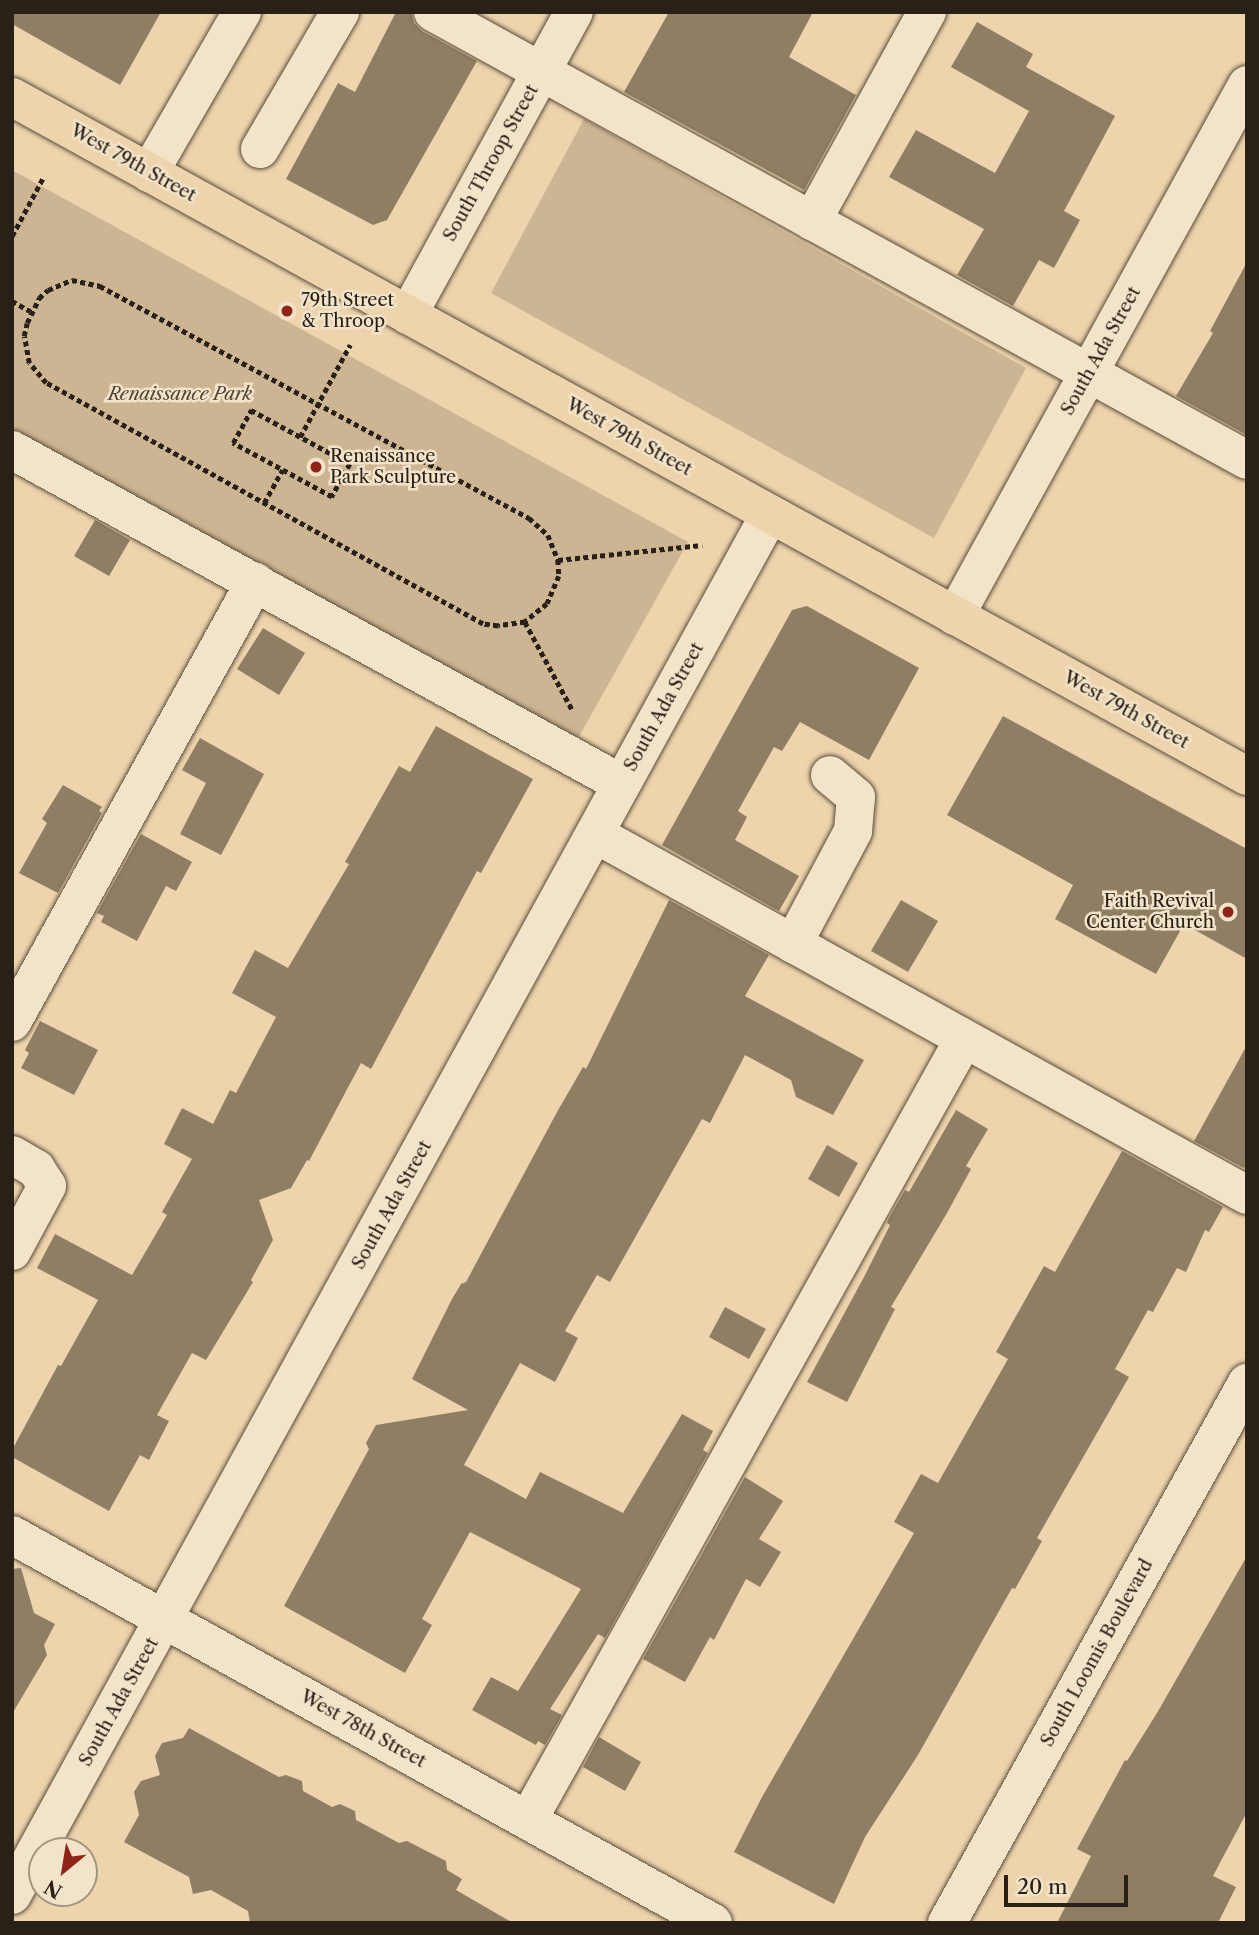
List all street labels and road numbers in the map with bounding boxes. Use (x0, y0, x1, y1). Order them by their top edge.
street label: South Throop Street (439, 81, 543, 245)
street label: West 79th Street (67, 120, 199, 206)
street label: South Ada Street (1056, 282, 1146, 420)
street label: West 79th Street (563, 394, 695, 480)
street label: South Ada Street (619, 638, 709, 776)
street label: West 79th Street (1060, 667, 1192, 753)
street label: South Ada Street (347, 1136, 437, 1274)
street label: South Loomis Boulevard (1036, 1556, 1158, 1750)
street label: South Ada Street (74, 1633, 164, 1771)
street label: West 78th Street (296, 1686, 430, 1772)

